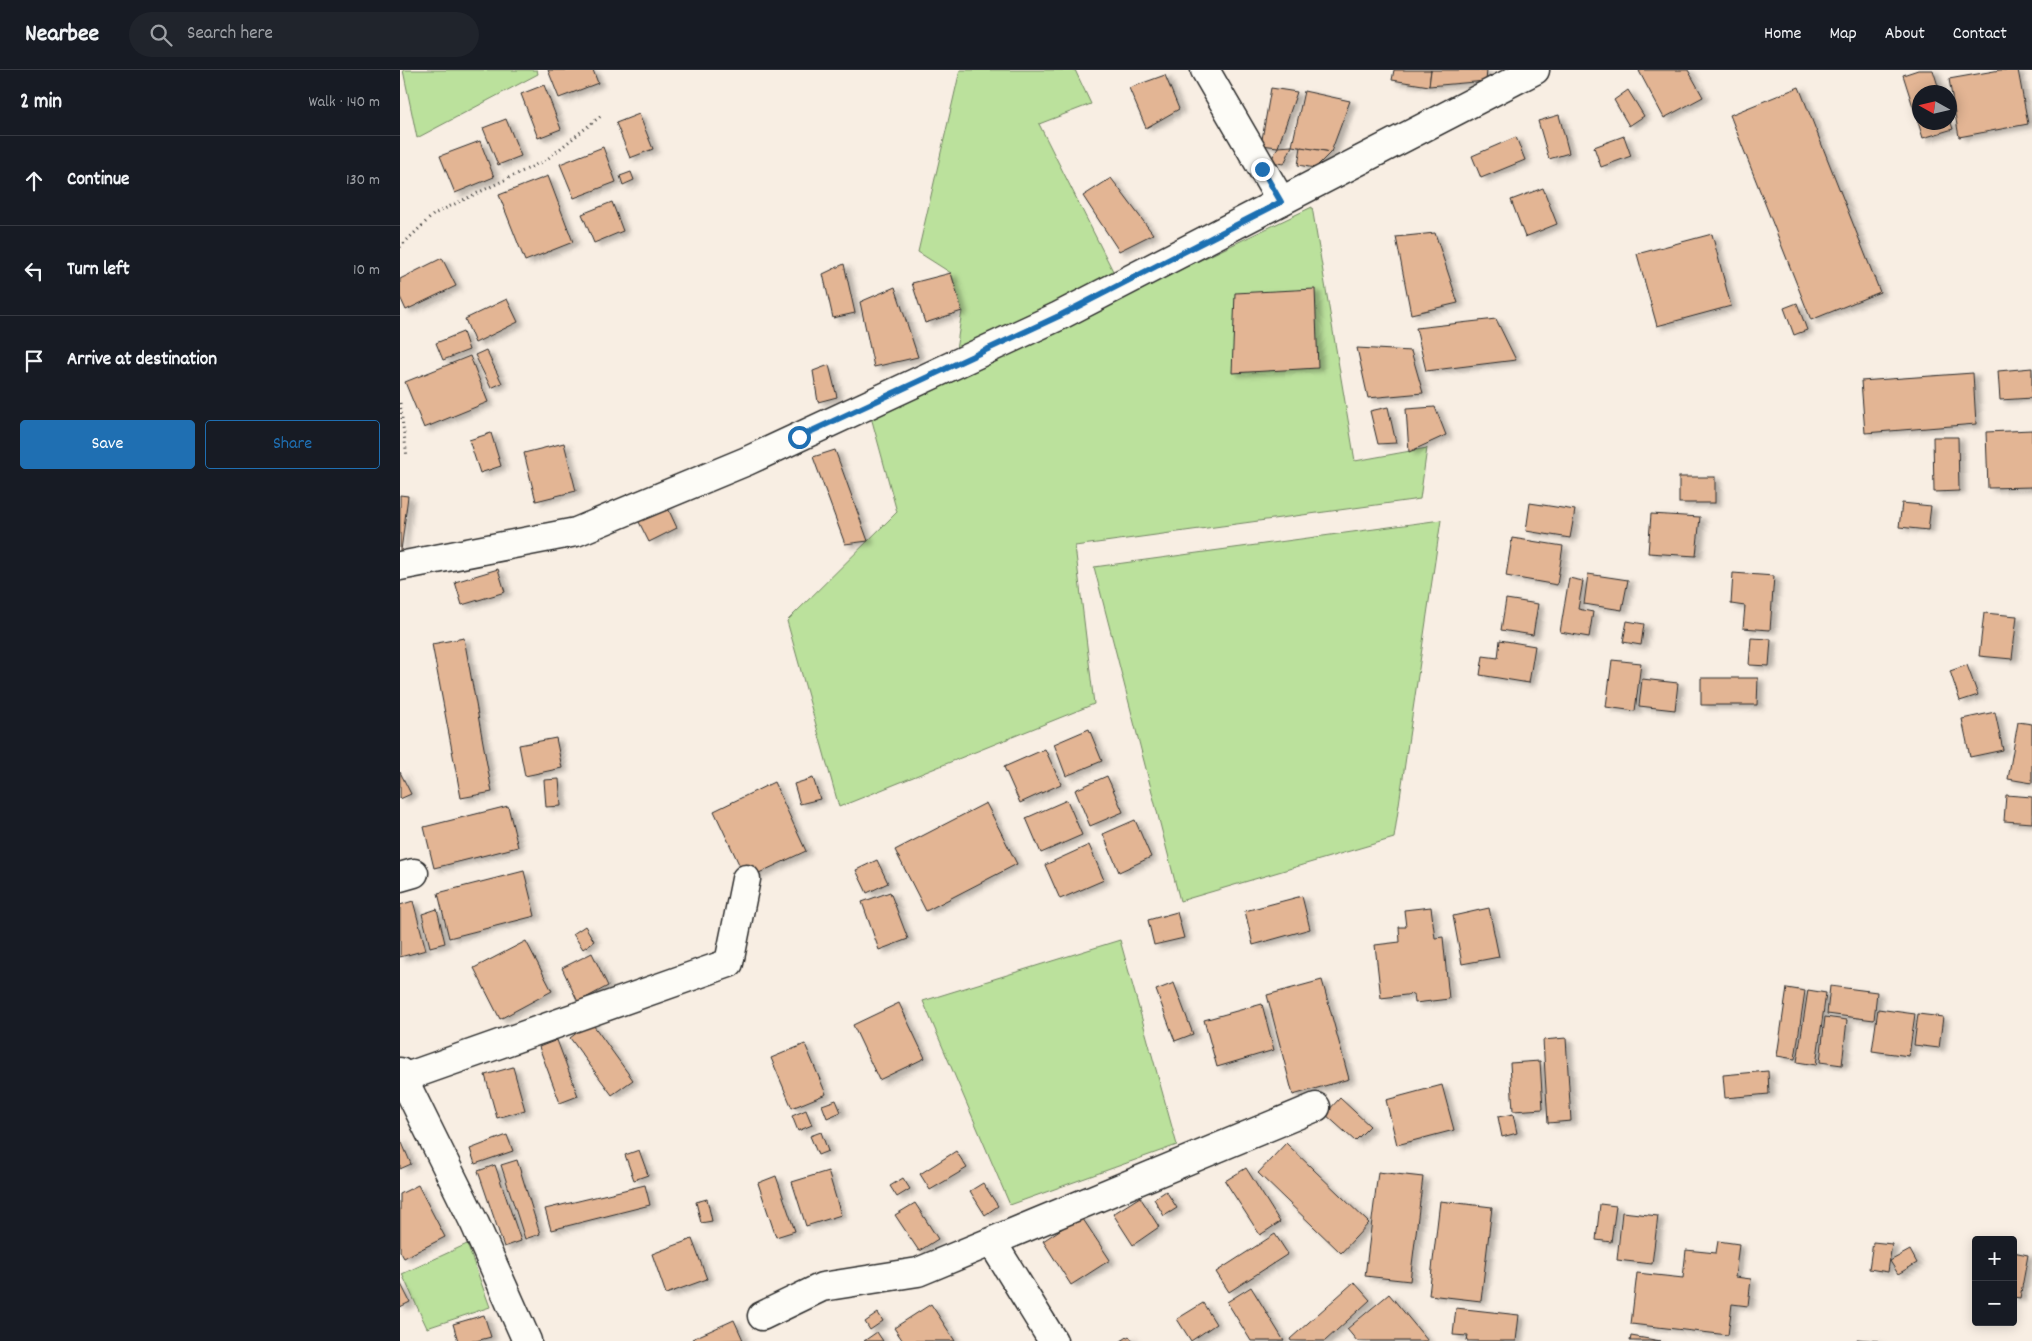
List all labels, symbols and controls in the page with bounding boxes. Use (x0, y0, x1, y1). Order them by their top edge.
search box (129, 12, 479, 57)
text: Nearbee (25, 18, 99, 52)
icon: search (147, 21, 175, 49)
text: Search here (187, 21, 273, 48)
text: Home (1764, 22, 1801, 47)
text: Map (1829, 22, 1857, 47)
text: About (1885, 22, 1925, 47)
text: Contact (1953, 22, 2007, 47)
north arrow (1912, 85, 1957, 130)
text: 2 min (20, 88, 62, 118)
text: Walk · 140 m (308, 91, 380, 114)
route end (1251, 158, 1274, 181)
icon: ahead (20, 167, 48, 195)
text: Continue (67, 167, 129, 194)
text: 130 m (346, 169, 380, 192)
icon: left (20, 257, 48, 285)
text: Turn left (67, 257, 130, 284)
text: 10 m (353, 259, 380, 282)
icon: arrive (20, 347, 48, 375)
text: Arrive at destination (67, 347, 217, 374)
button: Save (20, 420, 195, 469)
button: Share (205, 420, 380, 469)
route start (788, 426, 811, 449)
map controls (1972, 1236, 2017, 1326)
button: + (1972, 1236, 2017, 1281)
button: − (1972, 1281, 2017, 1326)

